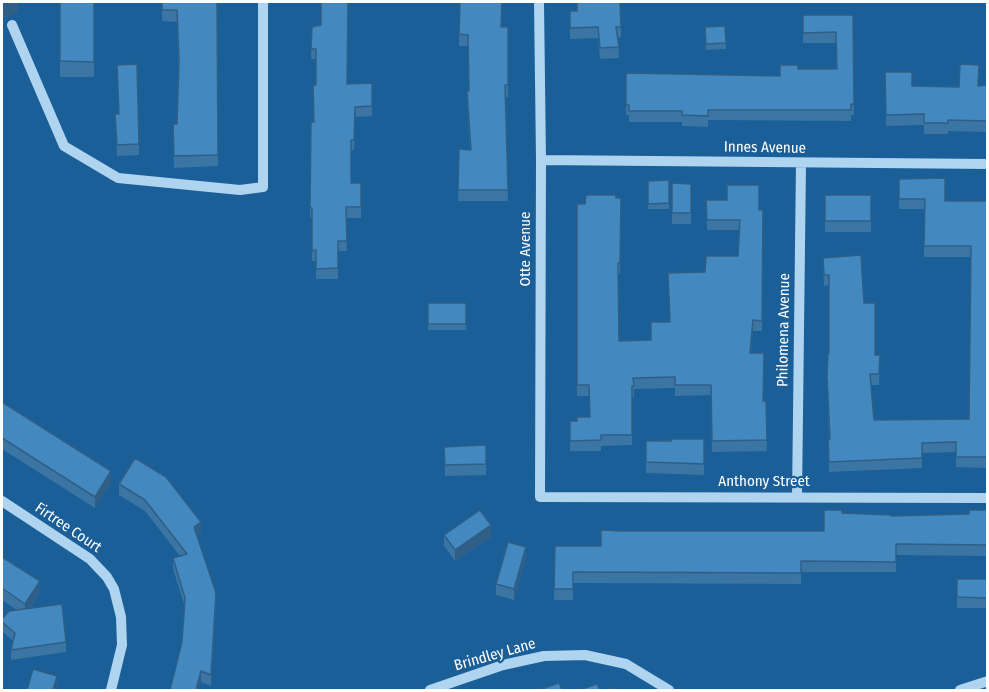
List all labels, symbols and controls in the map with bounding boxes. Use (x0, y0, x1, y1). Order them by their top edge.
street label: Innes Avenue (724, 138, 806, 158)
street label: Otte Avenue (517, 211, 535, 287)
street label: Philomena Avenue (774, 273, 794, 387)
street label: Anthony Street (718, 473, 810, 491)
street label: Firtree Court (31, 499, 105, 557)
street label: Brindley Lane (452, 635, 538, 675)

